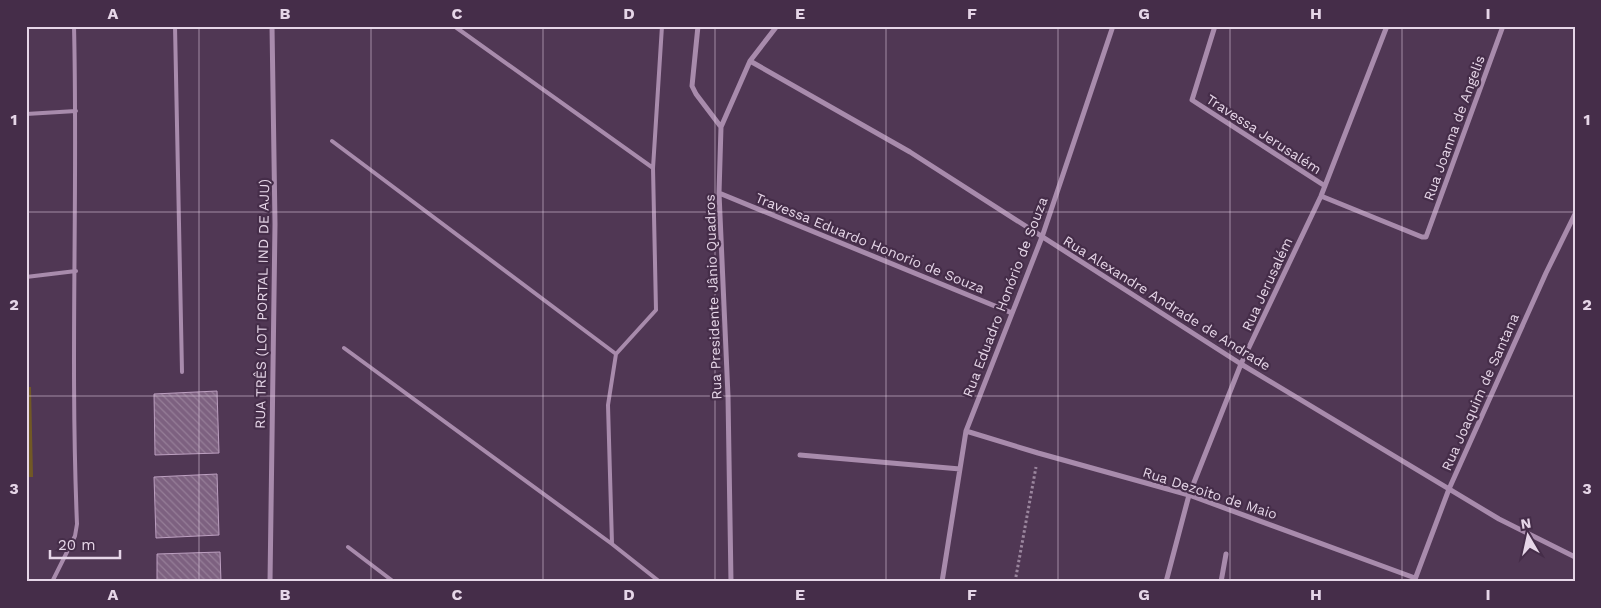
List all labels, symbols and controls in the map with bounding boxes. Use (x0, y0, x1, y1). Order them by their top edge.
text: A (108, 4, 119, 23)
text: B (280, 4, 291, 23)
text: C (452, 4, 463, 23)
text: D (623, 4, 635, 23)
text: E (795, 4, 805, 23)
text: F (967, 4, 977, 23)
text: G (1138, 4, 1150, 23)
text: H (1310, 4, 1322, 23)
text: I (1485, 4, 1491, 23)
street label: Rua Joanna de Angelis (1420, 53, 1488, 203)
street label: Travessa Jerusalém (1203, 91, 1325, 177)
text: 1 (11, 110, 17, 129)
text: 1 (1584, 110, 1590, 129)
street label: RUA TRÊS (LOT PORTAL IND DE AJU) (252, 179, 272, 429)
street label: Travessa Eduardo Honorio de Souza (753, 190, 987, 297)
street label: Rua Presidente Jânio Quadros (701, 194, 725, 400)
street label: Rua Eduadro Honório de Souza (959, 195, 1051, 399)
street label: Rua Alexandre Andrade de Andrade (1060, 232, 1274, 374)
street label: Rua Jerusalém (1238, 235, 1296, 333)
text: 2 (9, 295, 19, 314)
text: 2 (1582, 295, 1592, 314)
street label: Rua Joaquim de Santana (1438, 311, 1522, 473)
street label: Rua Dezoito de Maio (1141, 464, 1279, 522)
text: 3 (9, 479, 19, 498)
text: 3 (1582, 479, 1592, 498)
north arrow (1504, 510, 1554, 560)
text: N (1520, 514, 1532, 532)
scale bar (50, 528, 120, 560)
text: 20 m (58, 536, 96, 554)
text: A (108, 585, 119, 604)
text: B (280, 585, 291, 604)
text: C (452, 585, 463, 604)
text: D (623, 585, 635, 604)
text: E (795, 585, 805, 604)
text: F (967, 585, 977, 604)
text: G (1138, 585, 1150, 604)
text: H (1310, 585, 1322, 604)
text: I (1485, 585, 1491, 604)

